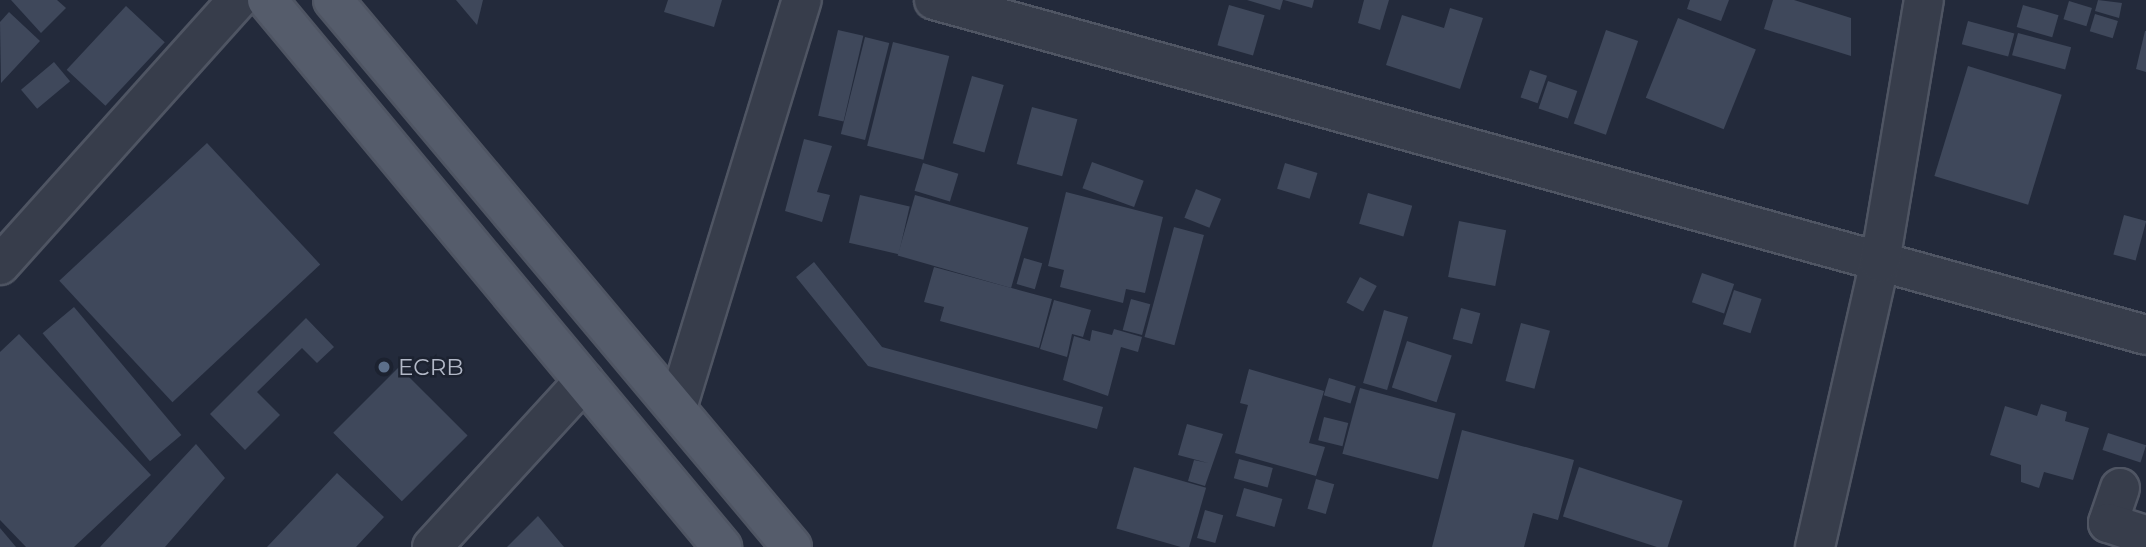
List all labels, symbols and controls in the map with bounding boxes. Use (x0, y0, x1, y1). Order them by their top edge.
place label: ECRB (398, 353, 464, 381)
marker: ECRB (376, 359, 392, 375)

